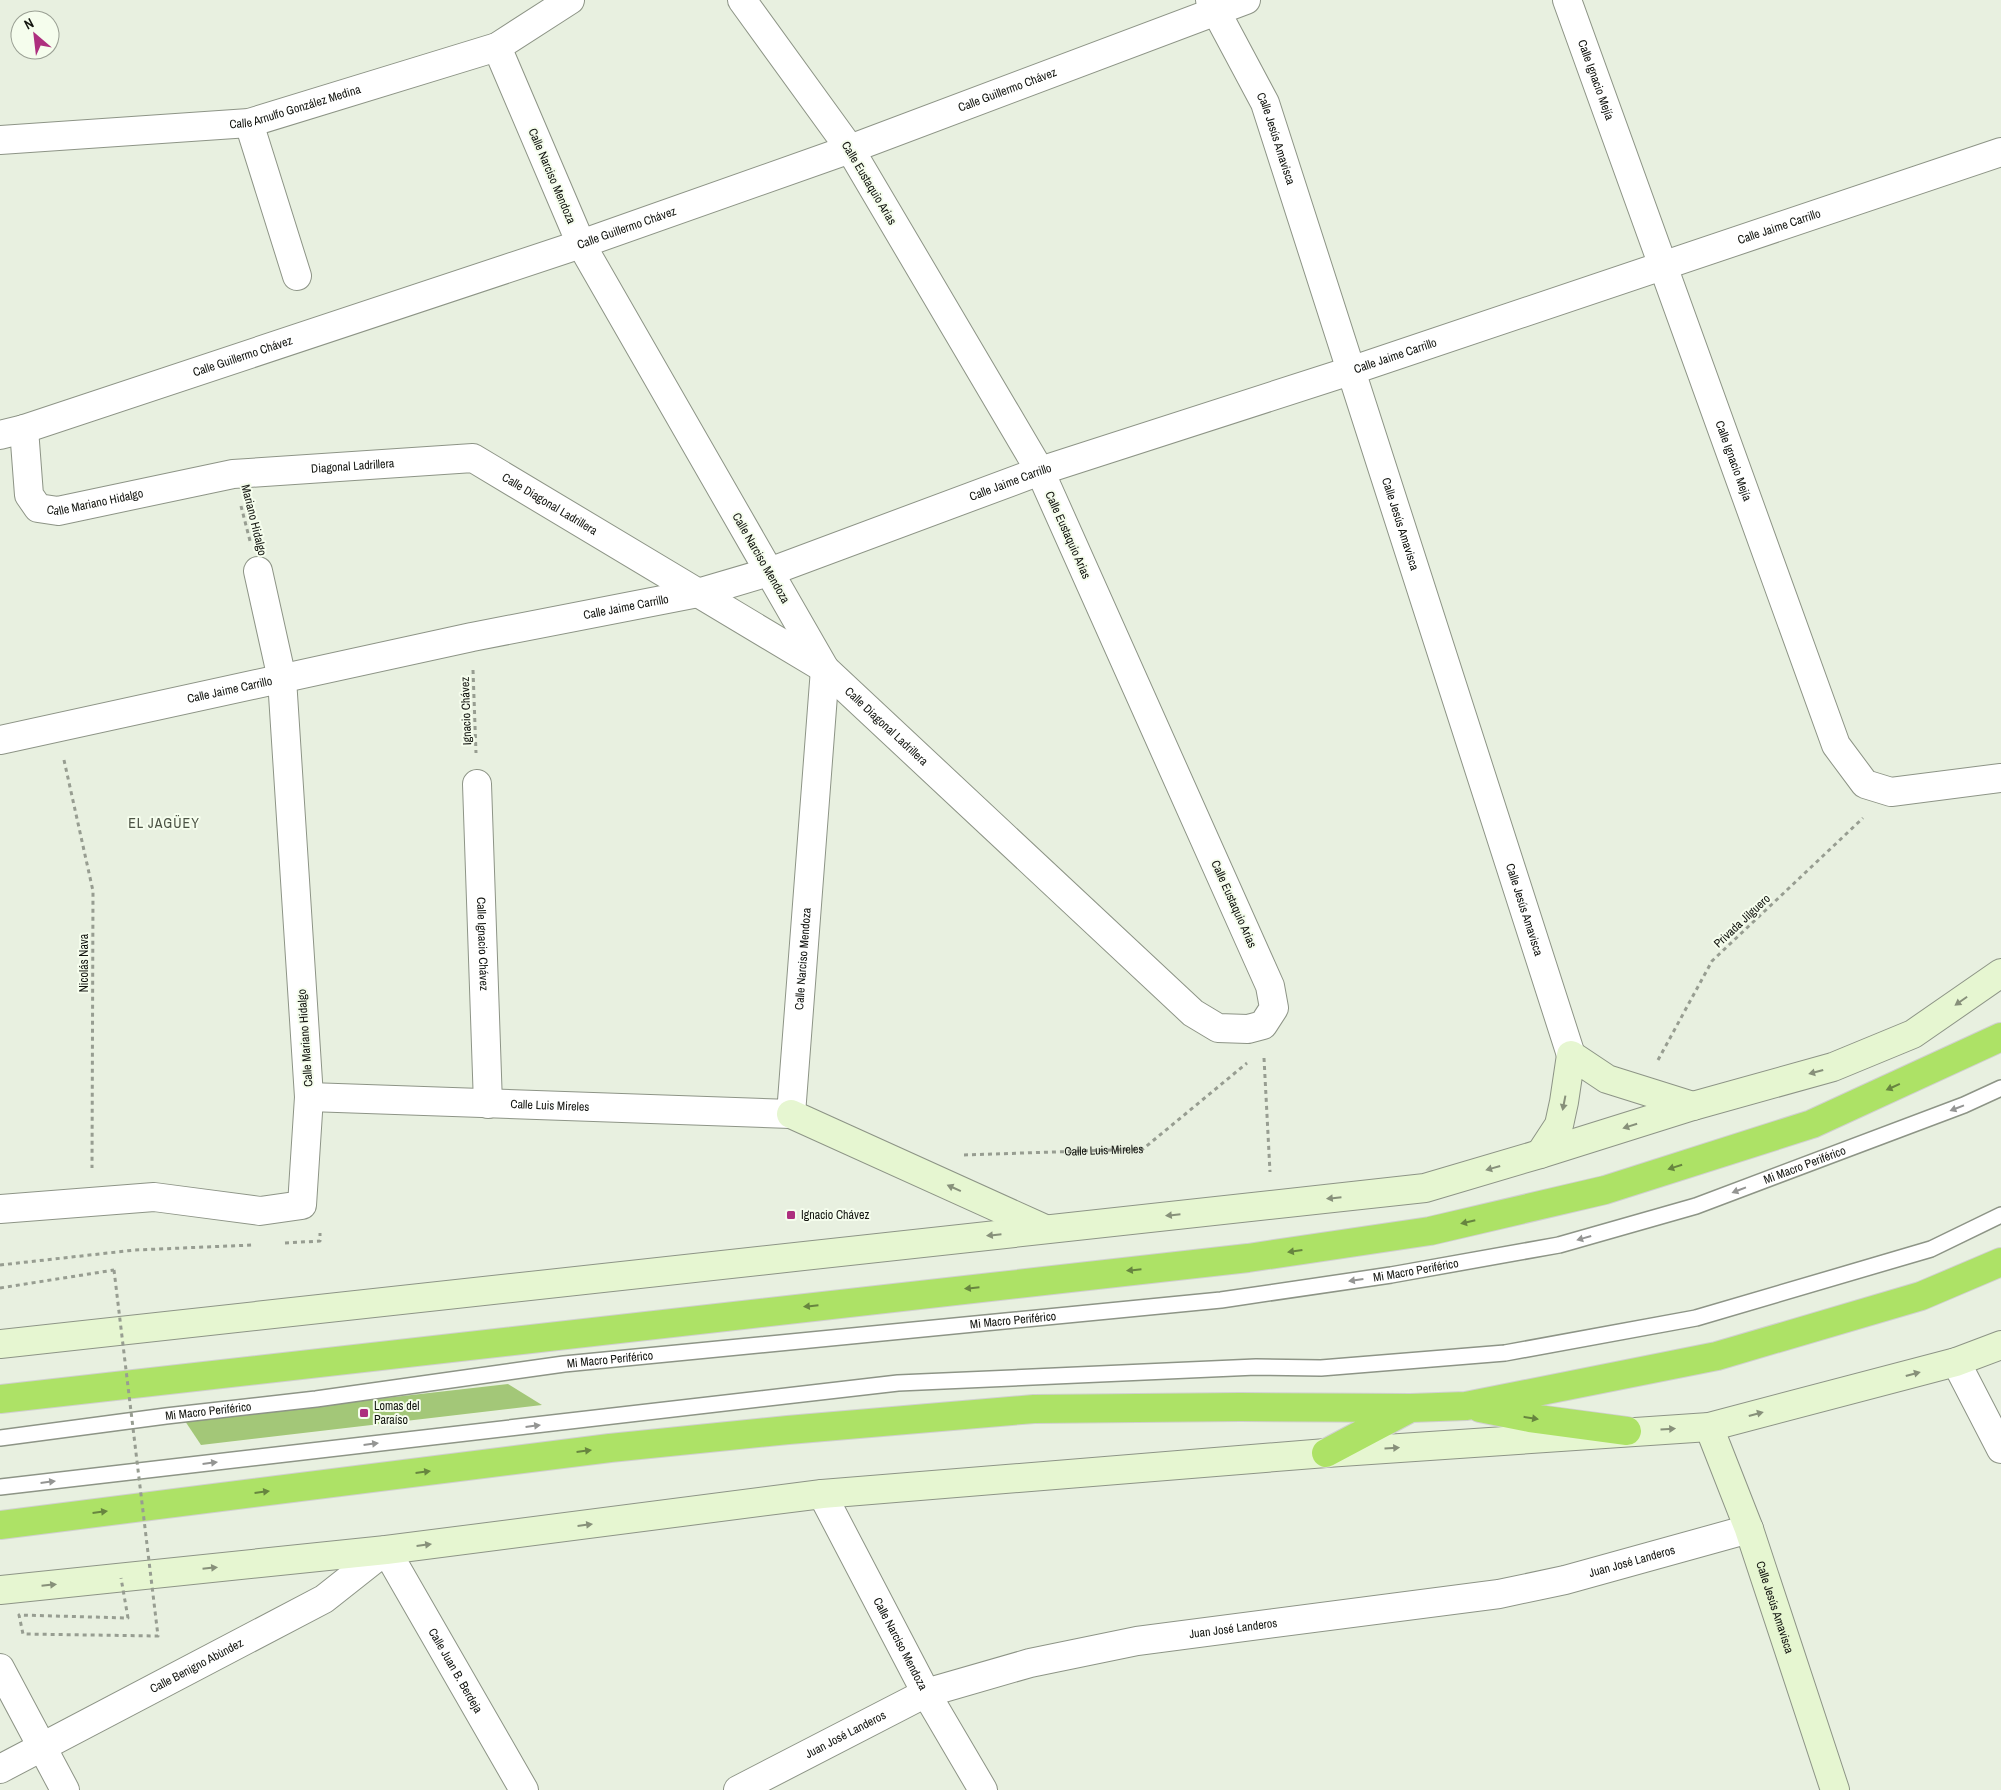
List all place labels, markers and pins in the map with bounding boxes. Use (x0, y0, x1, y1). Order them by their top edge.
place label: Ignacio Chávez (801, 1207, 869, 1223)
marker: Ignacio Chávez (785, 1209, 797, 1221)
place label: Lomas del Paraíso (374, 1398, 419, 1428)
marker: Lomas del Paraíso (358, 1407, 370, 1419)

